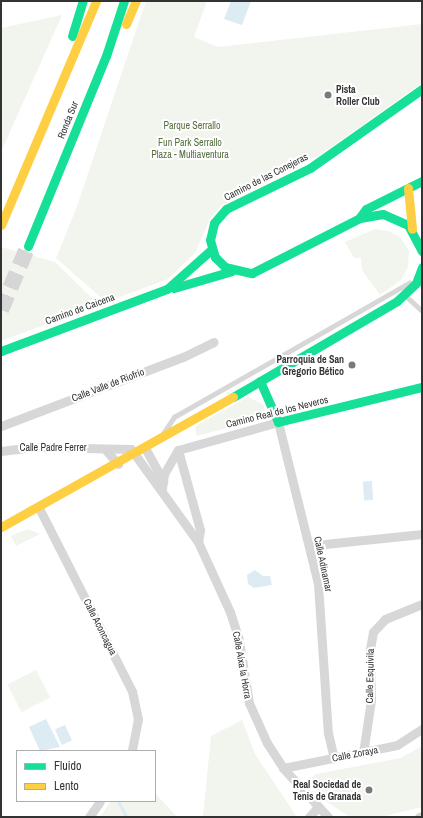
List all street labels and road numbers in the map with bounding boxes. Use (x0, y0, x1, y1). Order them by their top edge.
street label: Ronda Sur (55, 100, 81, 140)
street label: Camino de las Conejeras (222, 151, 310, 203)
street label: Camino de Caicena (44, 291, 116, 327)
street label: Calle Valle de Riofrío (70, 366, 146, 404)
street label: Camino Real de los Neveros (225, 393, 329, 431)
street label: Calle Padre Ferrer (19, 442, 87, 454)
street label: Calle Adinamar (311, 535, 335, 593)
street label: Calle Aconcagua (81, 597, 119, 657)
street label: Calle Aixa la Horra (230, 630, 254, 700)
street label: Calle Esquivila (364, 649, 376, 703)
street label: Calle Zoraya (331, 744, 379, 764)

